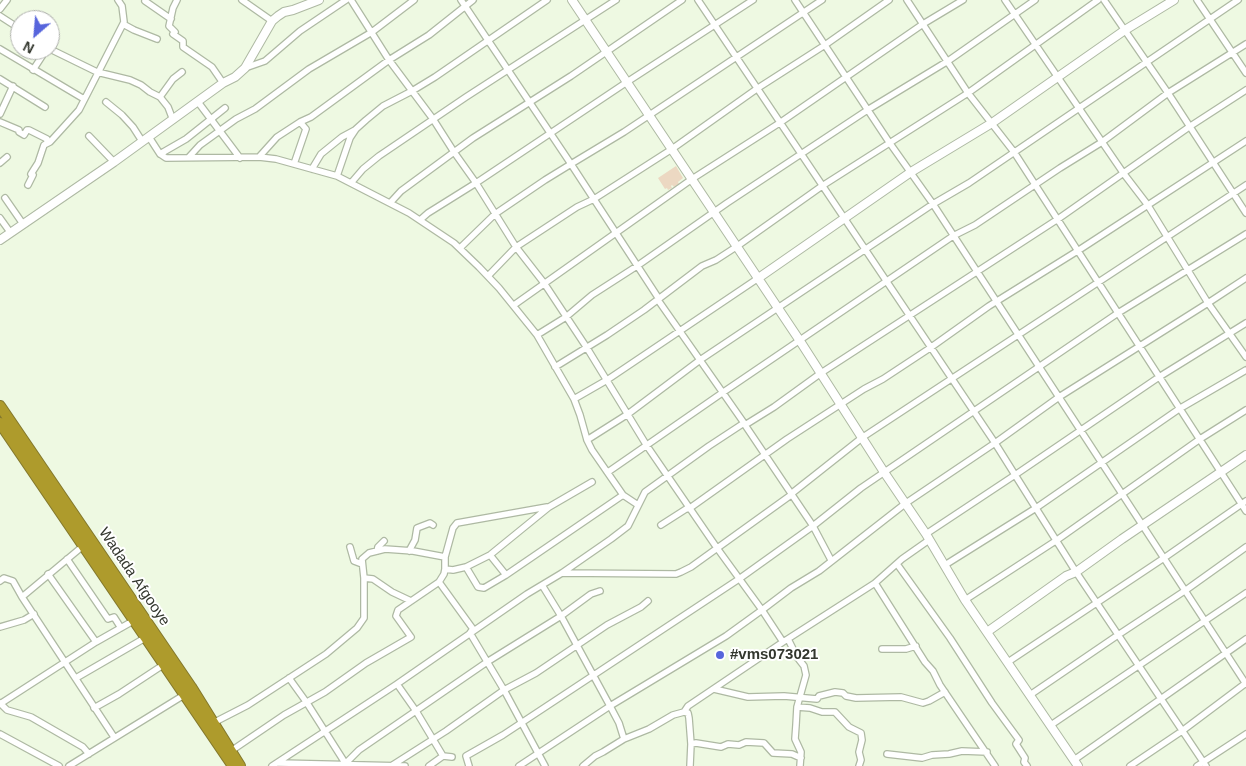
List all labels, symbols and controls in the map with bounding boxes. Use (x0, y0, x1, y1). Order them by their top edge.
north arrow (10, 10, 60, 60)
text: N (21, 38, 37, 57)
street label: Wadada Afgooye (95, 524, 173, 630)
place label: #vms073021 (730, 646, 818, 664)
marker: #vms073021 (714, 649, 726, 661)

